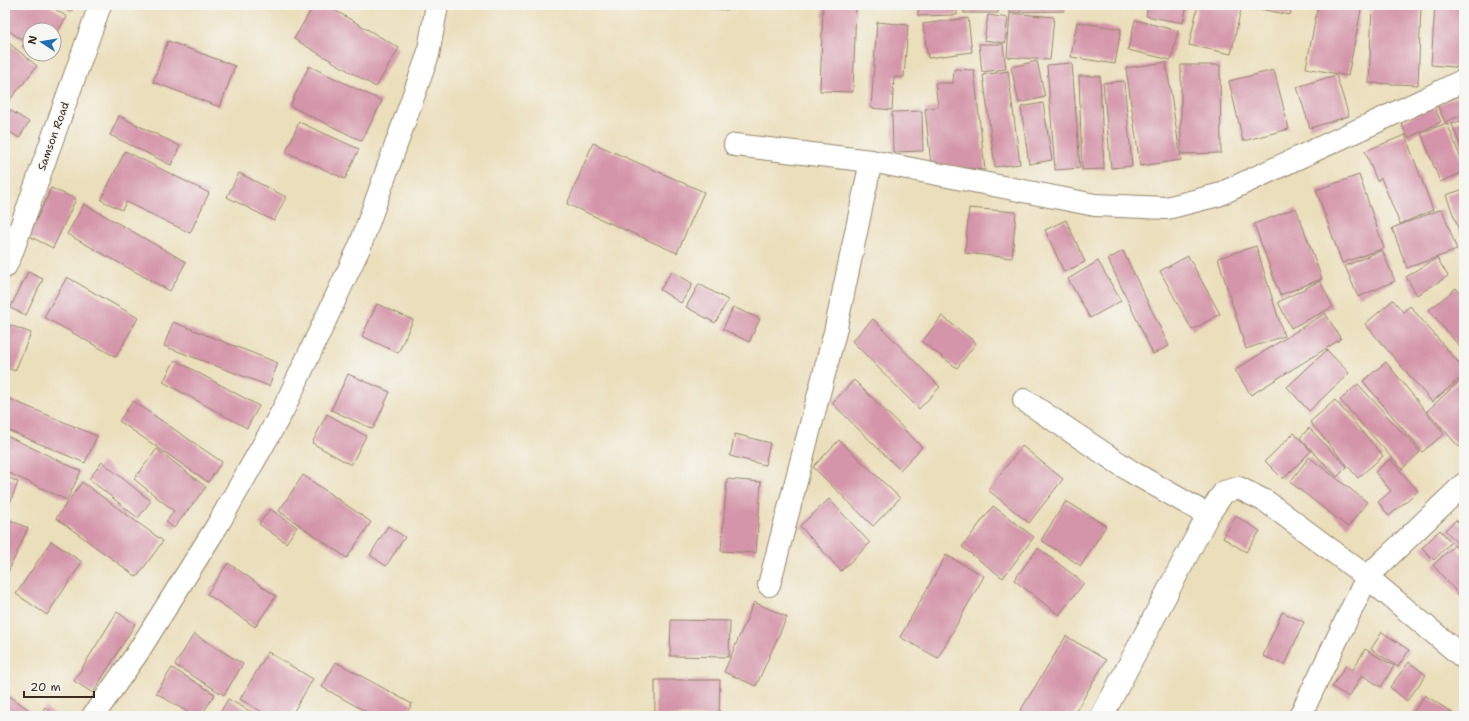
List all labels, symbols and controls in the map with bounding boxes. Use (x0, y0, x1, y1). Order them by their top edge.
north arrow (22, 22, 62, 62)
text: N (24, 34, 41, 46)
street label: Samson Road (34, 100, 73, 173)
scale bar (24, 673, 94, 699)
text: 20 m (30, 679, 61, 695)

